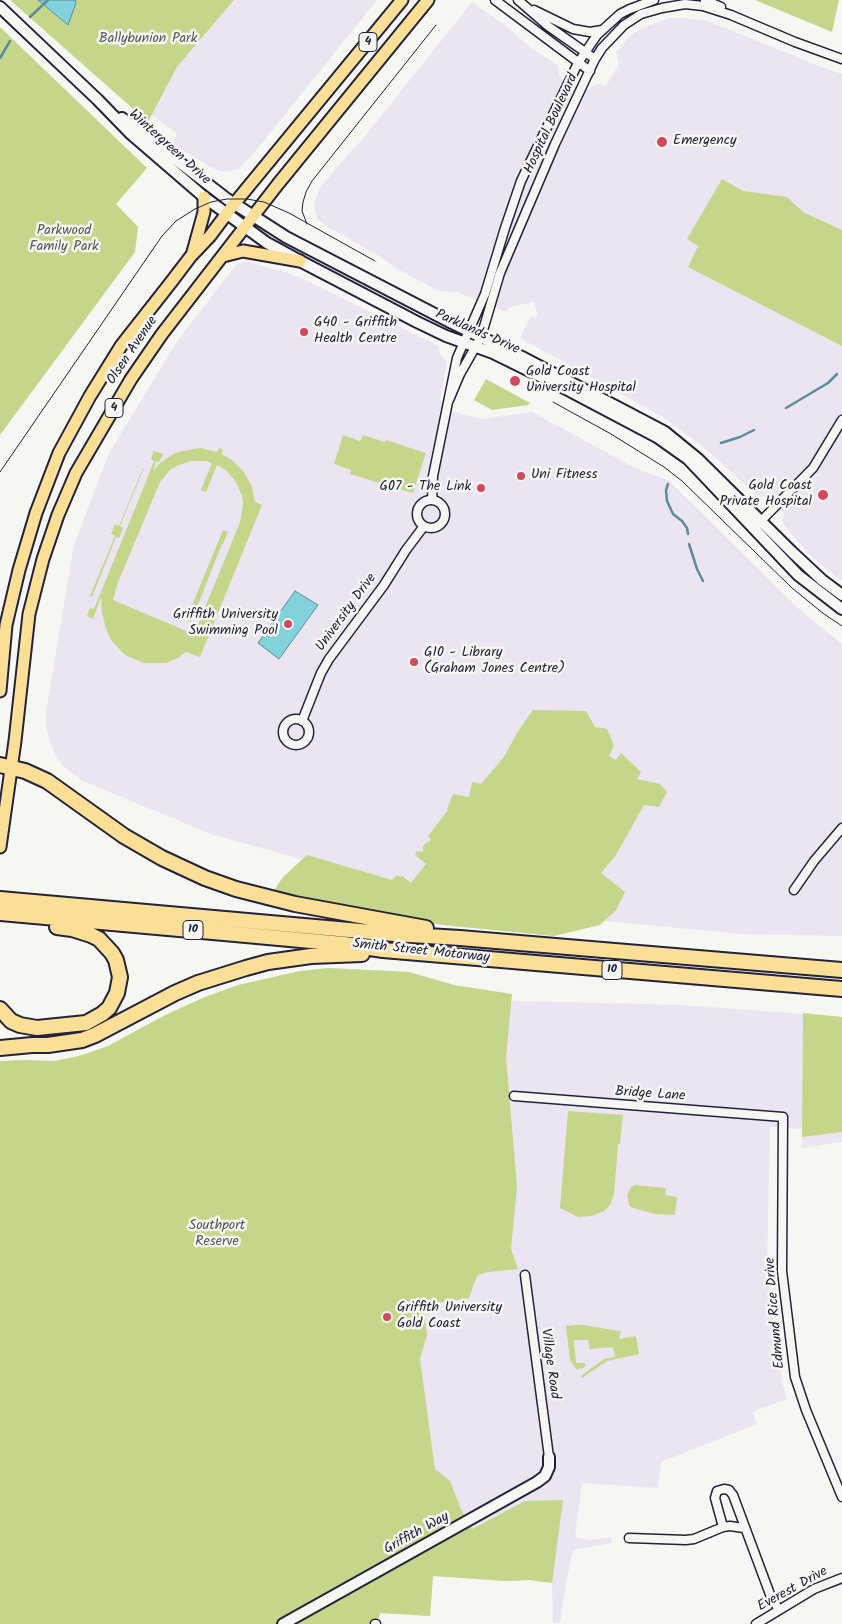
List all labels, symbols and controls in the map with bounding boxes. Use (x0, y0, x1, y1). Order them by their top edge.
park label: Ballybunion Park (99, 32, 197, 48)
road number: 4 (359, 32, 377, 52)
street label: Hospital Boulevard (521, 71, 583, 177)
street label: Wintergreen Drive (125, 107, 213, 189)
place label: Emergency (673, 134, 736, 150)
marker: Emergency (655, 135, 669, 149)
park label: Parkwood Family Park (29, 224, 99, 256)
street label: Parklands Drive (432, 307, 522, 359)
street label: Olsen Avenue (104, 314, 162, 388)
place label: G40 - Griffith Health Centre (314, 316, 397, 348)
marker: G40 - Griffith Health Centre (298, 326, 310, 338)
place label: Gold Coast University Hospital (526, 365, 636, 398)
marker: Gold Coast University Hospital (508, 374, 522, 388)
road number: 4 (105, 398, 123, 418)
place label: Uni Fitness (531, 468, 598, 484)
marker: Uni Fitness (515, 470, 527, 482)
place label: Gold Coast Private Hospital (720, 479, 812, 512)
place label: G07 - The Link (379, 480, 471, 496)
marker: G07 - The Link (475, 482, 487, 494)
marker: Gold Coast Private Hospital (816, 488, 830, 502)
street label: University Drive (313, 571, 381, 655)
place label: Griffith University Swimming Pool (173, 608, 278, 640)
marker: Griffith University Swimming Pool (282, 618, 294, 630)
place label: G10 - Library (Graham Jones Centre) (424, 646, 565, 679)
marker: G10 - Library (Graham Jones Centre) (408, 656, 420, 668)
road number: 10 (183, 920, 203, 940)
street label: Smith Street Motorway (352, 936, 490, 968)
road number: 10 (602, 960, 622, 980)
street label: Bridge Lane (614, 1084, 686, 1106)
park label: Southport Reserve (189, 1219, 245, 1252)
street label: Edmund Rice Drive (763, 1256, 789, 1370)
place label: Griffith University Gold Coast (397, 1301, 502, 1334)
marker: Griffith University Gold Coast (381, 1311, 393, 1323)
street label: Village Road (536, 1328, 562, 1400)
street label: Griffith Way (382, 1509, 452, 1559)
street label: Everest Drive (755, 1564, 831, 1616)

